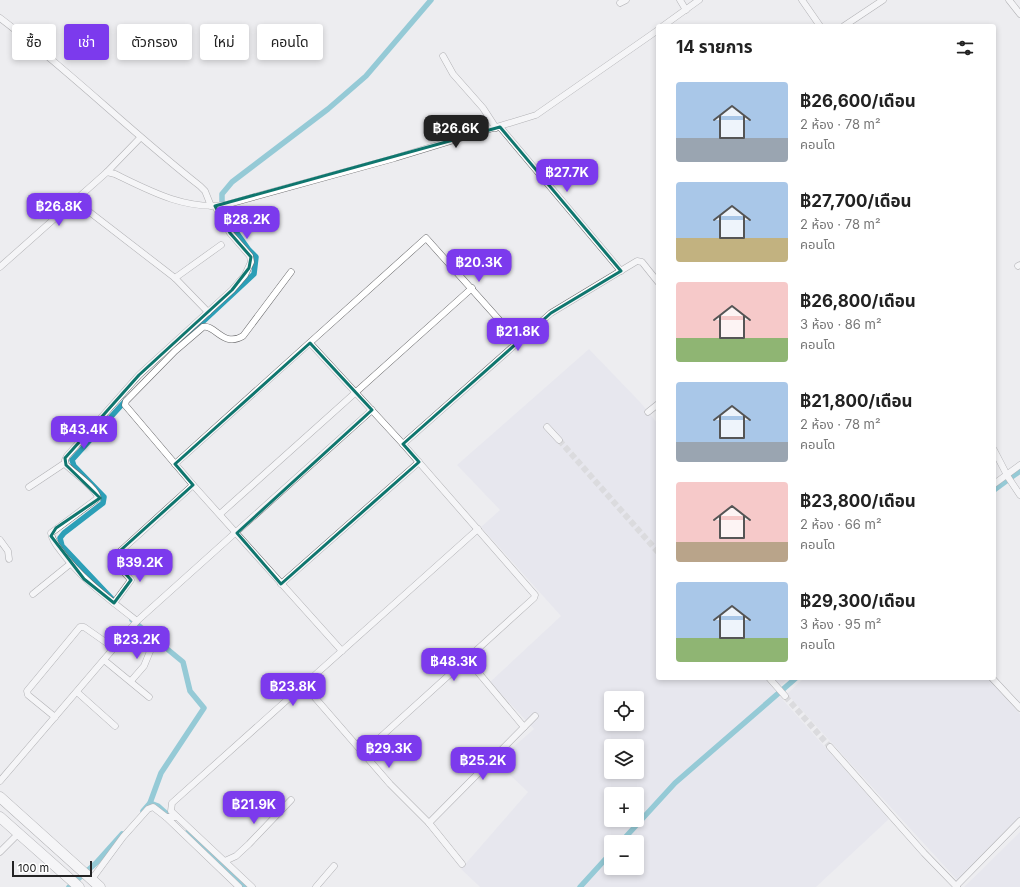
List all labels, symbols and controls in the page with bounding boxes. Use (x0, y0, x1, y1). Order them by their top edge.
chip: ซื้อ (12, 24, 56, 60)
chip: เช่า (64, 24, 109, 60)
chip: ตัวกรอง (117, 24, 192, 60)
chip: ใหม่ (200, 24, 249, 60)
chip: คอนโด (257, 24, 323, 60)
text: 14 รายการ (676, 37, 752, 57)
icon: filters (954, 37, 976, 59)
text: ฿26,600/เดือน (800, 91, 916, 111)
icon: home (708, 98, 756, 146)
pin: ฿26.6K (423, 115, 489, 149)
text: 2 ห้อง · 78 m² (800, 116, 881, 132)
text: ฿26.6K (433, 120, 479, 136)
text: คอนโด (800, 136, 835, 152)
pin: ฿27.7K (534, 159, 600, 193)
text: ฿27.7K (545, 164, 589, 180)
text: ฿27,700/เดือน (800, 191, 912, 211)
pin: ฿26.8K (26, 193, 92, 227)
text: ฿26.8K (36, 198, 82, 214)
icon: home (708, 198, 756, 246)
pin: ฿28.2K (214, 206, 280, 240)
text: ฿28.2K (224, 211, 270, 227)
text: 2 ห้อง · 78 m² (800, 216, 881, 232)
text: คอนโด (800, 236, 835, 252)
pin: ฿20.3K (446, 249, 512, 283)
text: ฿20.3K (456, 254, 502, 270)
text: ฿26,800/เดือน (800, 291, 916, 311)
icon: home (708, 298, 756, 346)
text: 3 ห้อง · 86 m² (800, 316, 882, 332)
pin: ฿21.8K (485, 318, 551, 352)
text: ฿21.8K (496, 323, 540, 339)
text: คอนโด (800, 336, 835, 352)
text: ฿21,800/เดือน (800, 391, 913, 411)
icon: home (708, 398, 756, 446)
pin: ฿43.4K (51, 416, 117, 450)
text: 2 ห้อง · 78 m² (800, 416, 881, 432)
text: ฿43.4K (60, 421, 108, 437)
text: คอนโด (800, 436, 835, 452)
text: ฿23,800/เดือน (800, 491, 916, 511)
icon: home (708, 498, 756, 546)
text: 2 ห้อง · 66 m² (800, 516, 882, 532)
text: คอนโด (800, 536, 835, 552)
pin: ฿39.2K (107, 549, 173, 583)
text: ฿39.2K (117, 554, 163, 570)
text: ฿29,300/เดือน (800, 591, 916, 611)
icon: home (708, 598, 756, 646)
text: 3 ห้อง · 95 m² (800, 616, 882, 632)
pin: ฿23.2K (104, 626, 170, 660)
text: ฿23.2K (114, 631, 160, 647)
text: คอนโด (800, 636, 835, 652)
pin: ฿48.3K (421, 648, 487, 682)
text: ฿48.3K (430, 653, 478, 669)
pin: ฿23.8K (260, 673, 326, 707)
text: ฿23.8K (270, 678, 316, 694)
map controls (604, 691, 644, 875)
button: locate (604, 691, 644, 731)
pin: ฿29.3K (356, 735, 422, 769)
button: layers (604, 739, 644, 779)
text: ฿29.3K (366, 740, 412, 756)
pin: ฿25.2K (450, 747, 516, 781)
text: ฿25.2K (460, 752, 506, 768)
button: + (604, 787, 644, 827)
pin: ฿21.9K (221, 791, 287, 825)
text: ฿21.9K (232, 796, 276, 812)
button: − (604, 835, 644, 875)
scale bar (12, 859, 92, 878)
text: 100 m (18, 861, 49, 875)

